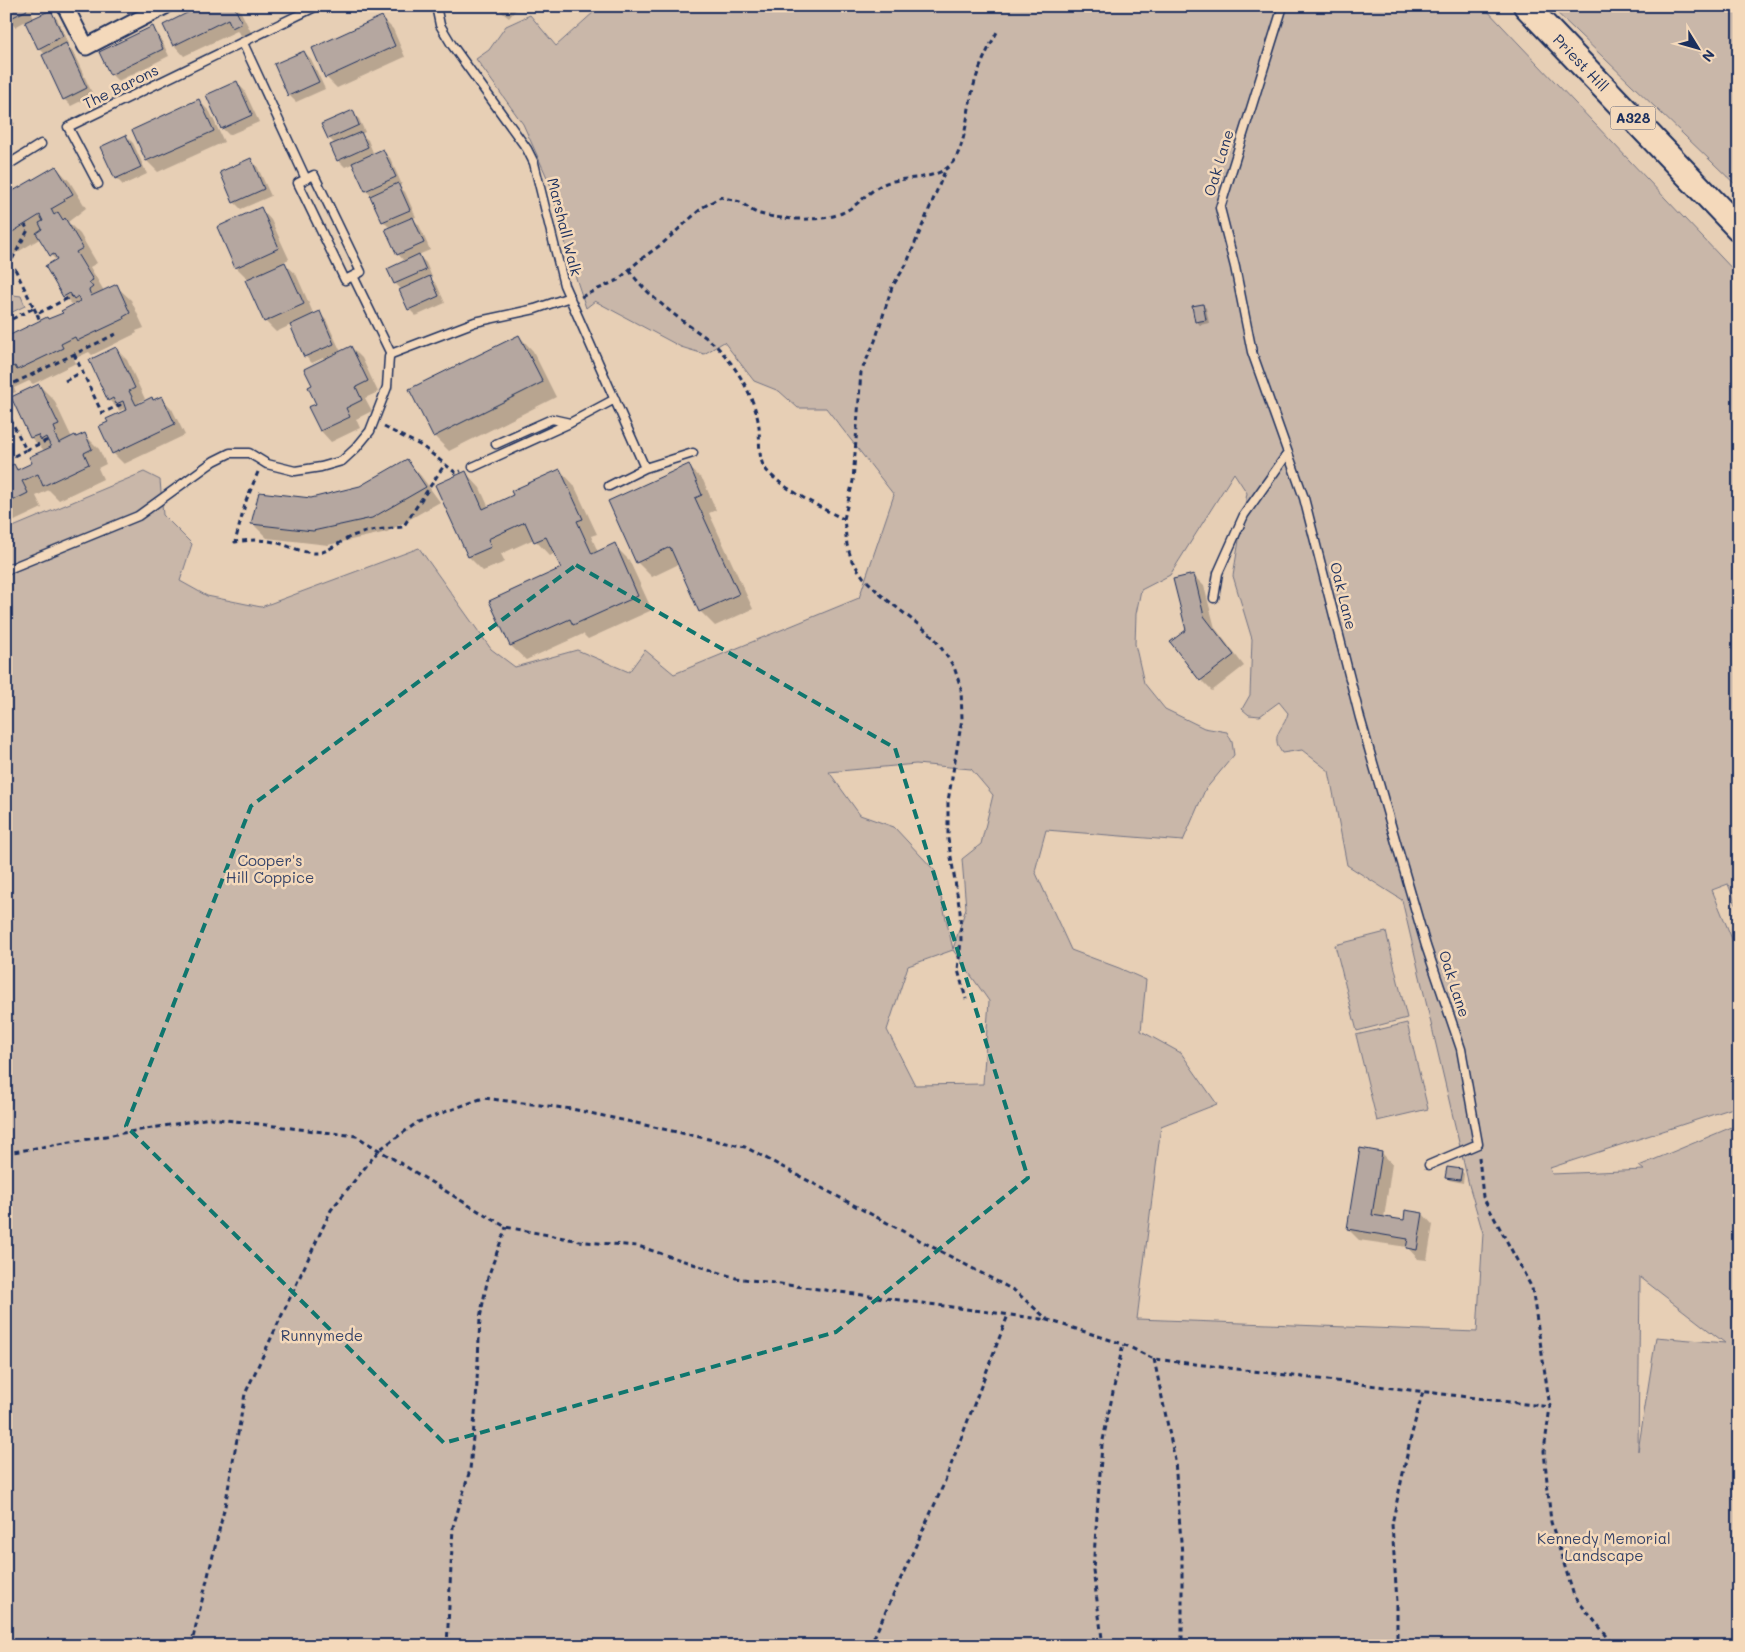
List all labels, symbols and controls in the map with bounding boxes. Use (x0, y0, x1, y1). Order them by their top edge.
north arrow (1672, 22, 1722, 72)
street label: Priest Hill (1549, 29, 1613, 95)
text: N (1698, 46, 1720, 66)
street label: The Barons (80, 59, 162, 113)
road number: A328 (1610, 106, 1656, 130)
street label: Oak Lane (1198, 127, 1238, 199)
street label: Marshall Walk (543, 176, 587, 278)
street label: Oak Lane (1326, 560, 1362, 632)
park label: Cooper's Hill Coppice (226, 850, 314, 887)
street label: Oak Lane (1435, 948, 1475, 1020)
park label: Runnymede (281, 1325, 363, 1345)
park label: Kennedy Memorial Landscape (1537, 1528, 1671, 1565)

